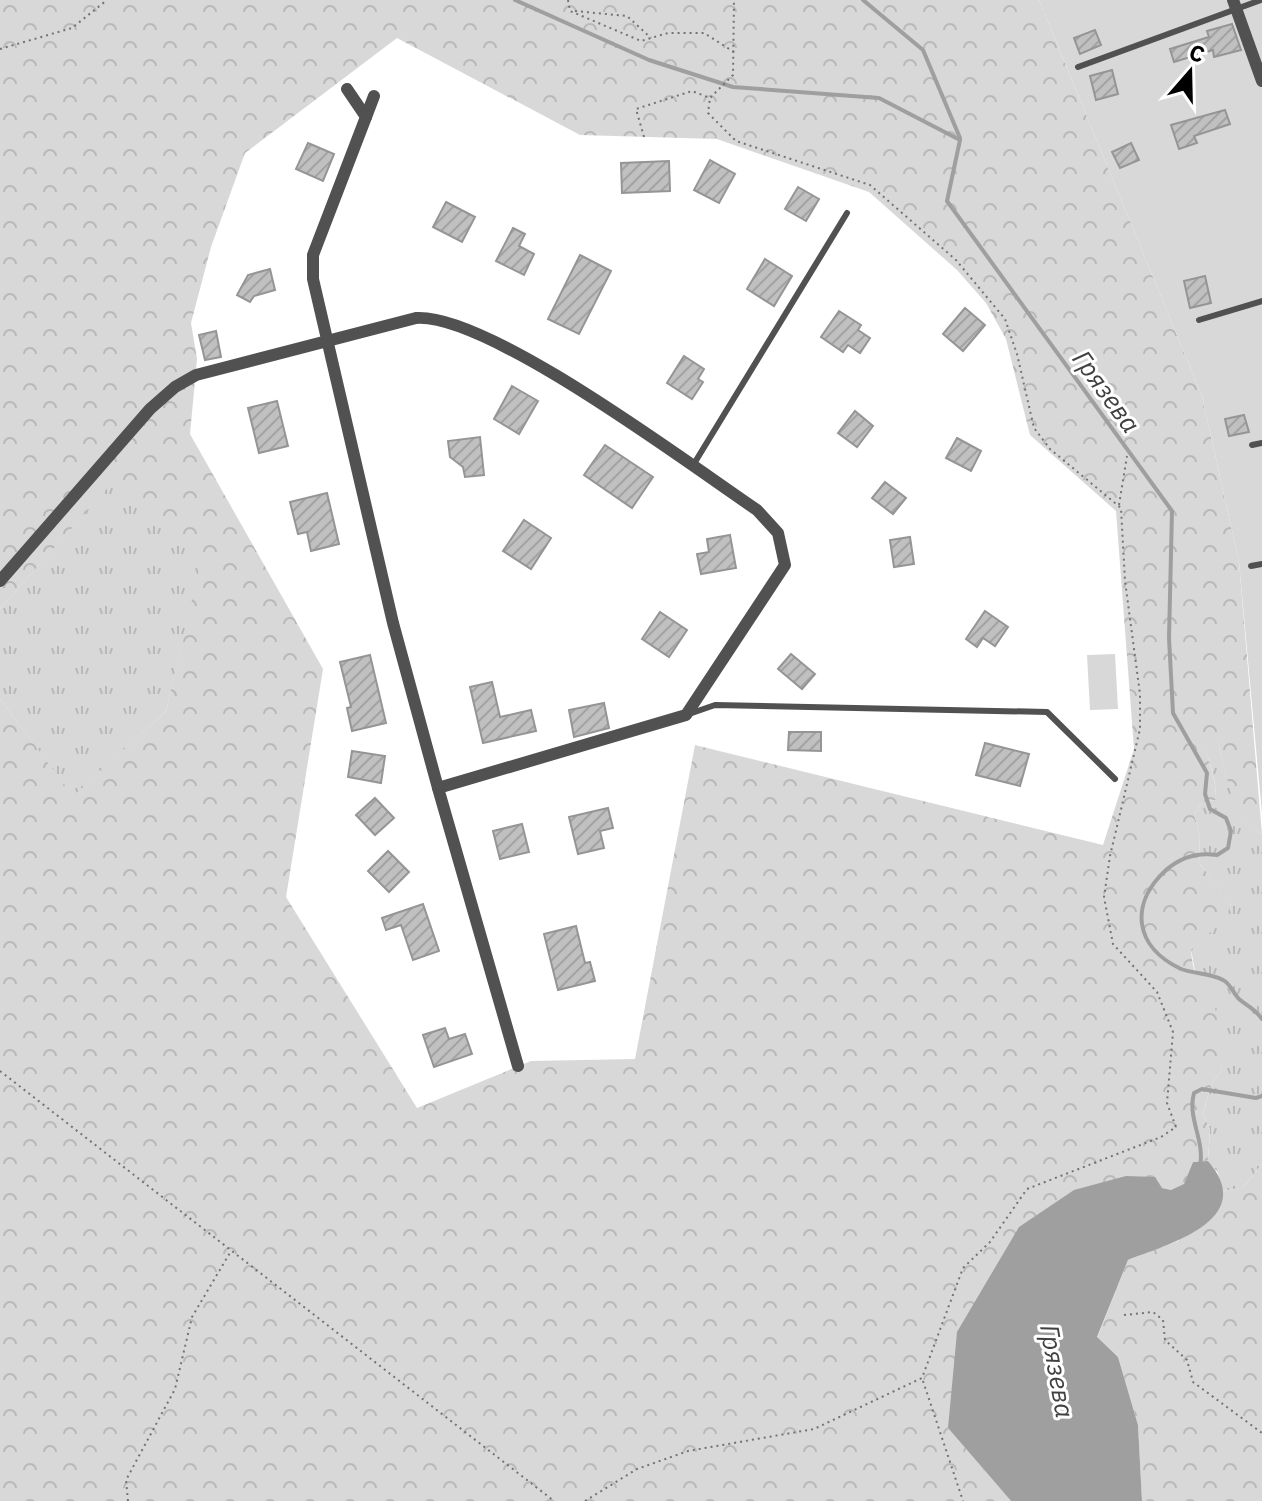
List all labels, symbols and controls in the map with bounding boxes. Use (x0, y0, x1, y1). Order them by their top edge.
north arrow (1150, 32, 1230, 112)
text: С (1185, 37, 1209, 69)
water label: Грязева (1066, 343, 1148, 439)
water label: Грязева (1033, 1322, 1083, 1420)

